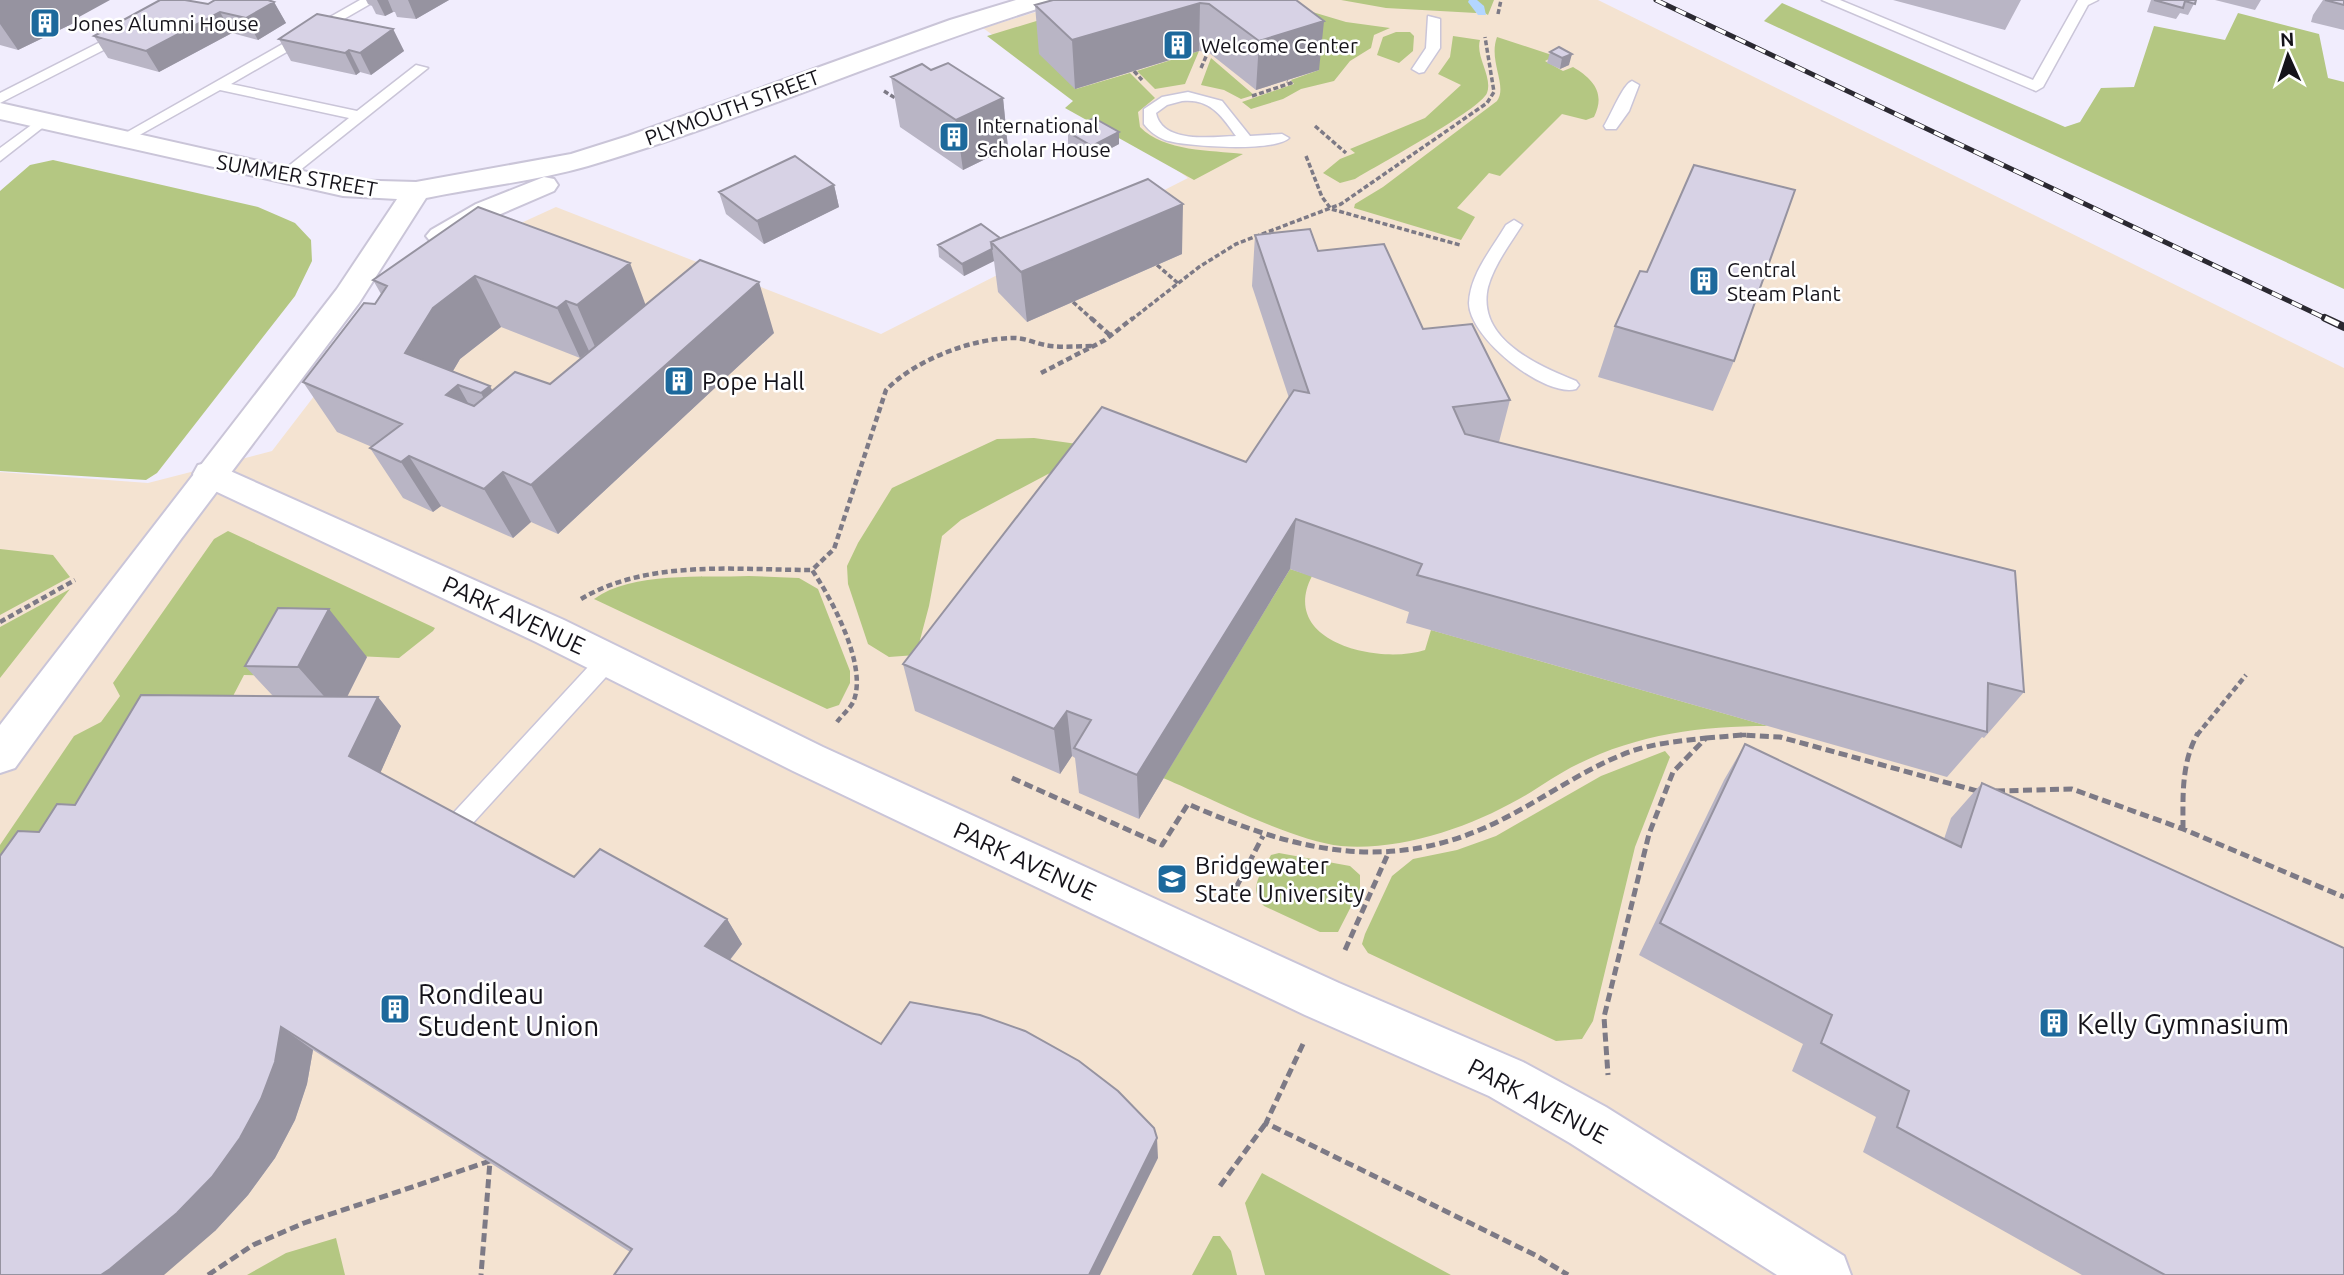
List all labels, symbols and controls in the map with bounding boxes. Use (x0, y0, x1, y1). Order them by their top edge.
building icon: Jones Alumni House (28, 6, 62, 40)
place label: Jones Alumni House (68, 11, 259, 35)
north arrow (2253, 21, 2323, 91)
building icon: Welcome Center (1161, 28, 1195, 62)
text: N (2279, 28, 2295, 50)
place label: Welcome Center (1201, 33, 1358, 57)
street label: PLYMOUTH STREET (641, 64, 823, 150)
place label: International Scholar House (977, 113, 1111, 161)
building icon: International Scholar House (937, 120, 971, 154)
street label: SUMMER STREET (215, 149, 379, 201)
place label: Central Steam Plant (1727, 257, 1841, 305)
building icon: Central Steam Plant (1687, 264, 1721, 298)
building icon: Pope Hall (662, 364, 696, 398)
place label: Pope Hall (702, 368, 805, 395)
street label: PARK AVENUE (438, 570, 590, 660)
street label: PARK AVENUE (949, 816, 1101, 906)
place label: Bridgewater State University (1195, 852, 1365, 907)
school or university icon: Bridgewater State University (1155, 862, 1189, 896)
place label: Rondileau Student Union (418, 978, 599, 1041)
building icon: Rondileau Student Union (378, 992, 412, 1026)
building icon: Kelly Gymnasium (2037, 1006, 2071, 1040)
place label: Kelly Gymnasium (2077, 1008, 2289, 1039)
street label: PARK AVENUE (1464, 1053, 1612, 1149)

